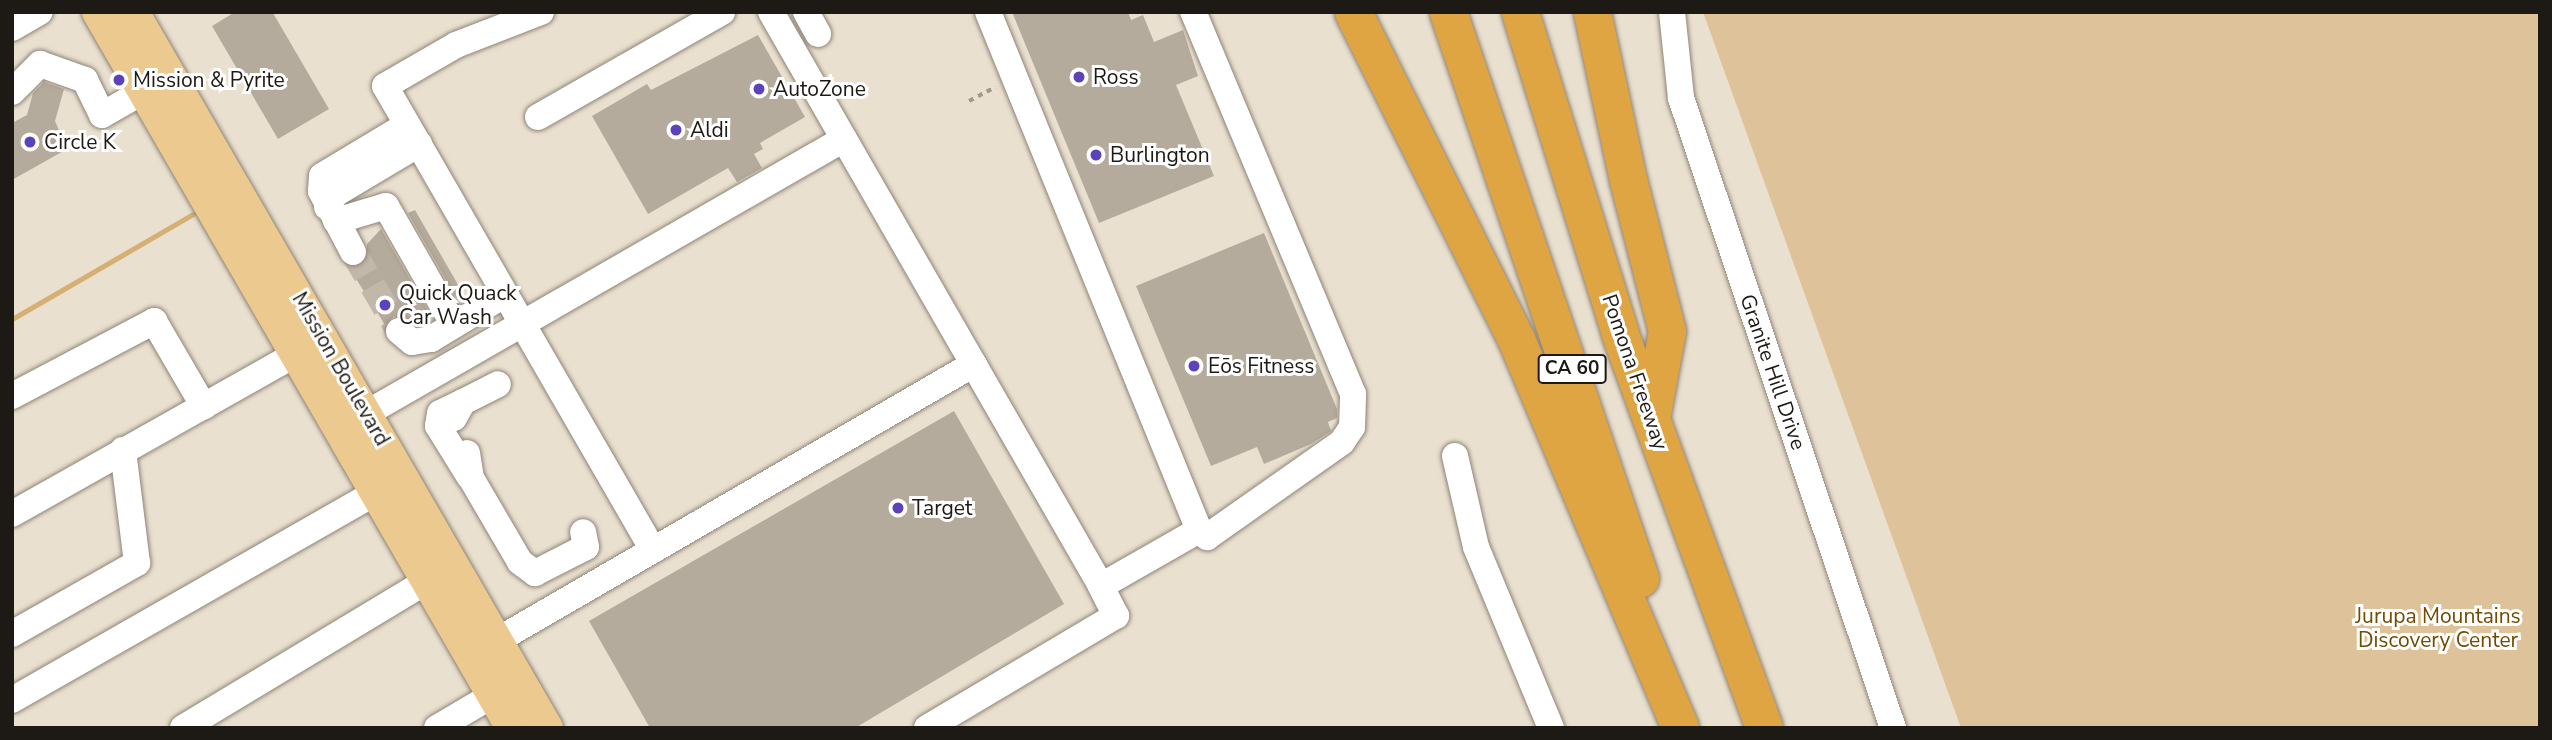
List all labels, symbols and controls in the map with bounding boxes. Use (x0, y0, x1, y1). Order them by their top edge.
place label: Ross (1093, 64, 1139, 90)
place label: Mission & Pyrite (133, 67, 285, 93)
marker: Ross (1071, 69, 1087, 85)
marker: Mission & Pyrite (111, 72, 127, 88)
place label: AutoZone (773, 76, 866, 102)
marker: AutoZone (751, 81, 767, 97)
place label: Aldi (690, 117, 729, 143)
marker: Aldi (668, 122, 684, 138)
place label: Circle K (44, 129, 116, 155)
marker: Circle K (22, 134, 38, 150)
place label: Burlington (1110, 142, 1210, 168)
marker: Burlington (1088, 147, 1104, 163)
place label: Quick Quack Car Wash (399, 280, 517, 330)
street label: Mission Boulevard (287, 288, 395, 450)
street label: Pomona Freeway (1597, 291, 1673, 453)
street label: Granite Hill Drive (1735, 291, 1811, 453)
marker: Quick Quack Car Wash (377, 297, 393, 313)
place label: Eōs Fitness (1208, 353, 1314, 379)
road number: CA 60 (1537, 354, 1607, 384)
marker: Eōs Fitness (1186, 358, 1202, 374)
place label: Target (912, 495, 972, 521)
marker: Target (890, 500, 906, 516)
park label: Jurupa Mountains Discovery Center (2355, 603, 2521, 653)

